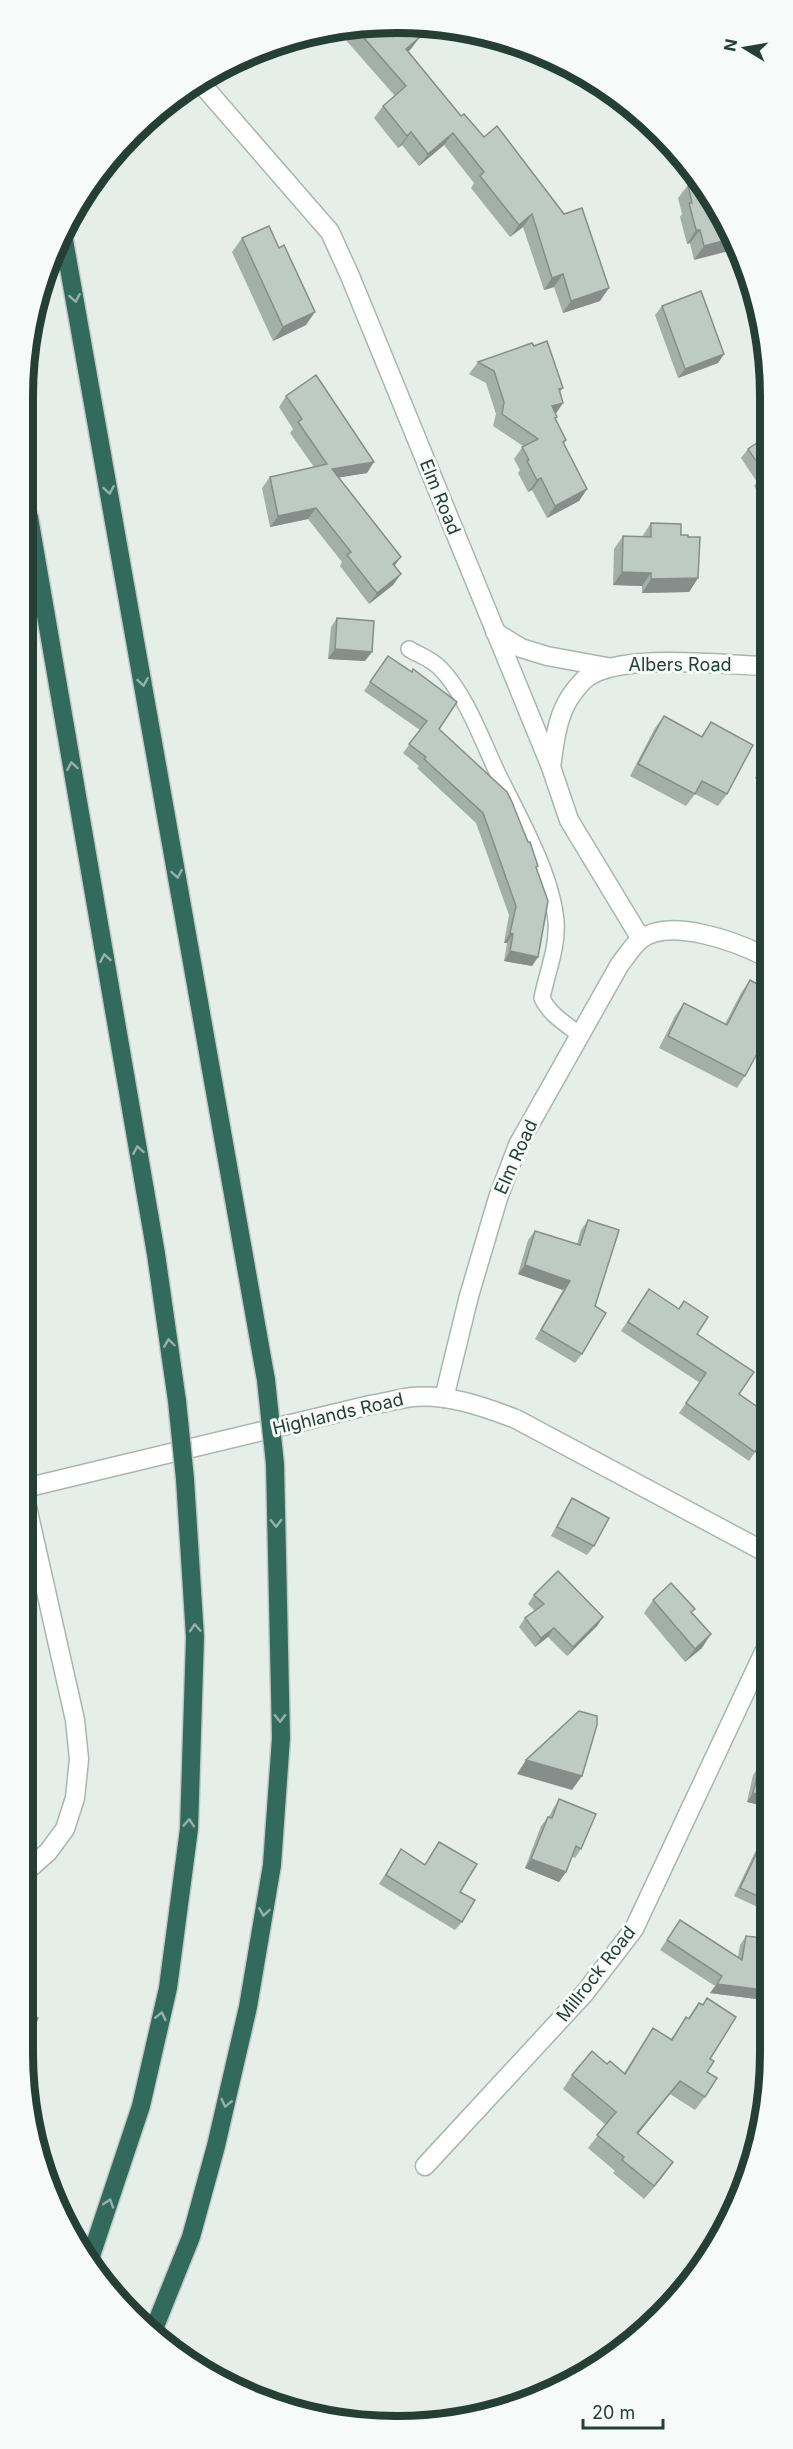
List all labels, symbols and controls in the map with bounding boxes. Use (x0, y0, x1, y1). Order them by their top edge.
north arrow (715, 18, 775, 78)
text: N (719, 37, 741, 53)
one-way arrow (68, 292, 81, 302)
street label: Elm Road (416, 456, 465, 538)
one-way arrow (103, 485, 115, 494)
street label: Albers Road (628, 654, 732, 675)
one-way arrow (136, 676, 149, 686)
one-way arrow (66, 761, 79, 771)
one-way arrow (170, 869, 182, 878)
one-way arrow (99, 953, 112, 963)
street label: Elm Road (490, 1116, 541, 1197)
one-way arrow (133, 1146, 145, 1155)
one-way arrow (163, 1338, 175, 1347)
street label: Highlands Road (270, 1388, 405, 1439)
one-way arrow (270, 1518, 282, 1527)
one-way arrow (188, 1624, 201, 1633)
one-way arrow (274, 1713, 287, 1722)
one-way arrow (182, 1818, 195, 1827)
one-way arrow (258, 1907, 271, 1917)
street label: Millrock Road (552, 1922, 639, 2026)
one-way arrow (154, 2011, 167, 2021)
one-way arrow (220, 2098, 233, 2108)
one-way arrow (101, 2198, 114, 2209)
scale bar (583, 2392, 662, 2430)
text: 20 m (592, 2402, 635, 2423)

